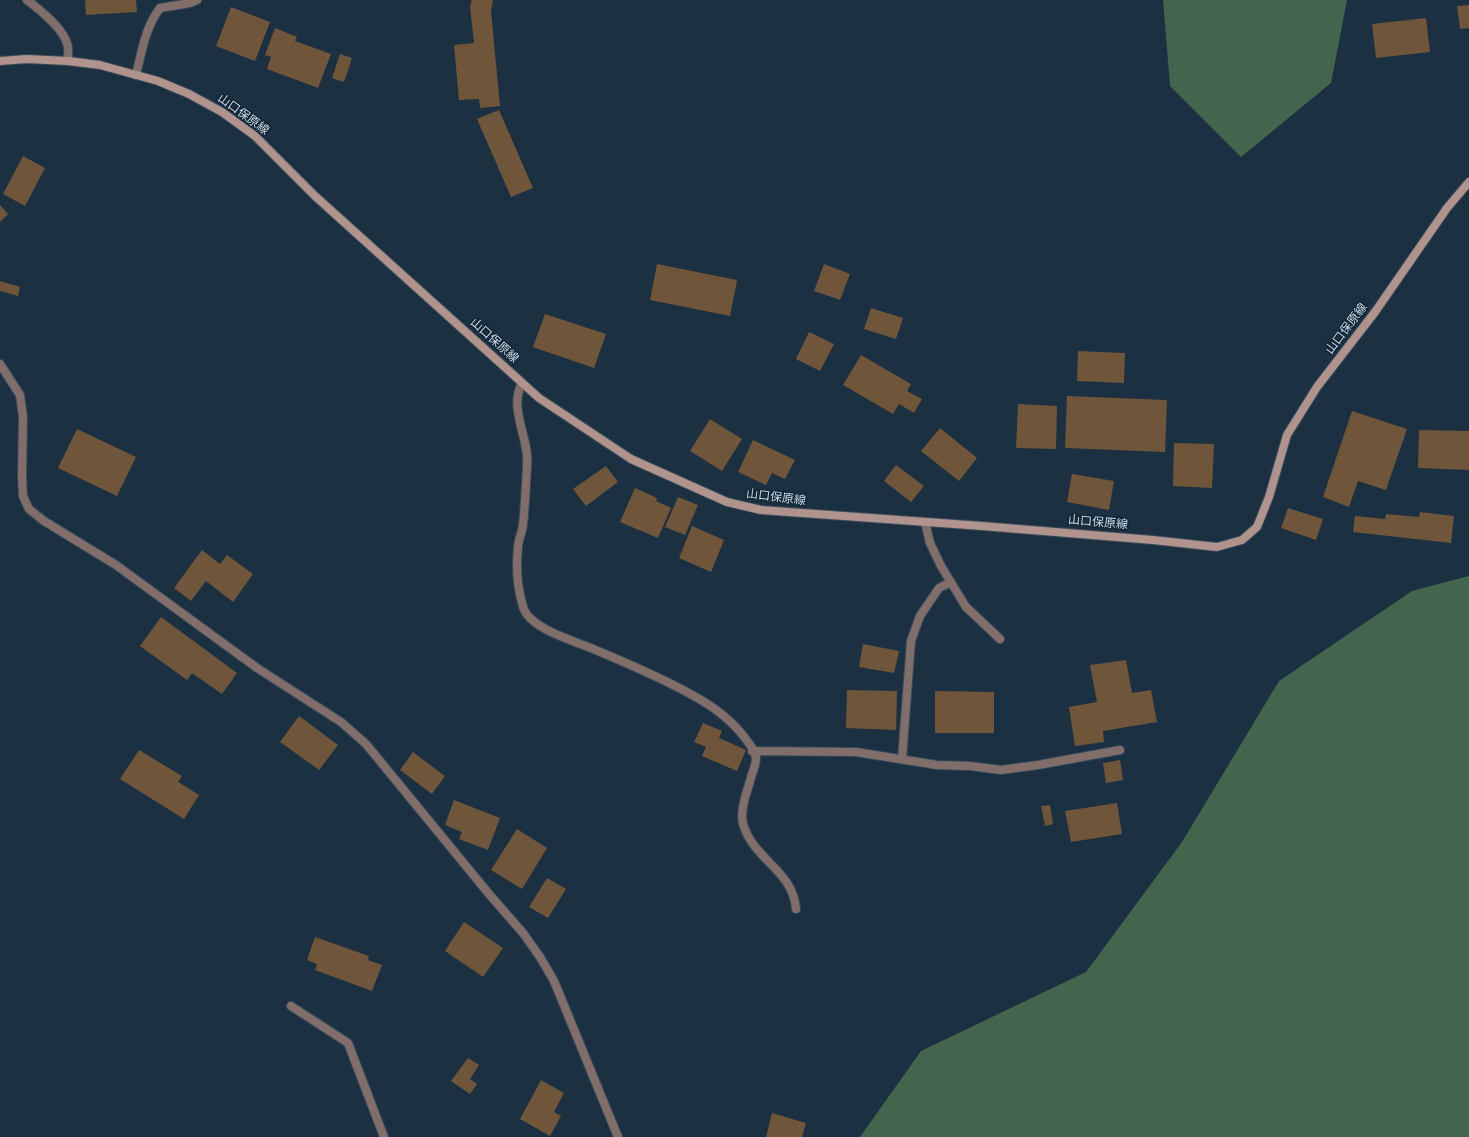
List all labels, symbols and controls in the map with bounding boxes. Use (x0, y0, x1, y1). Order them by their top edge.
street label: 山口保原線 (214, 92, 272, 138)
street label: 山口保原線 (1323, 301, 1371, 357)
street label: 山口保原線 (467, 316, 521, 366)
street label: 山口保原線 (745, 487, 807, 509)
street label: 山口保原線 (1067, 513, 1129, 533)

